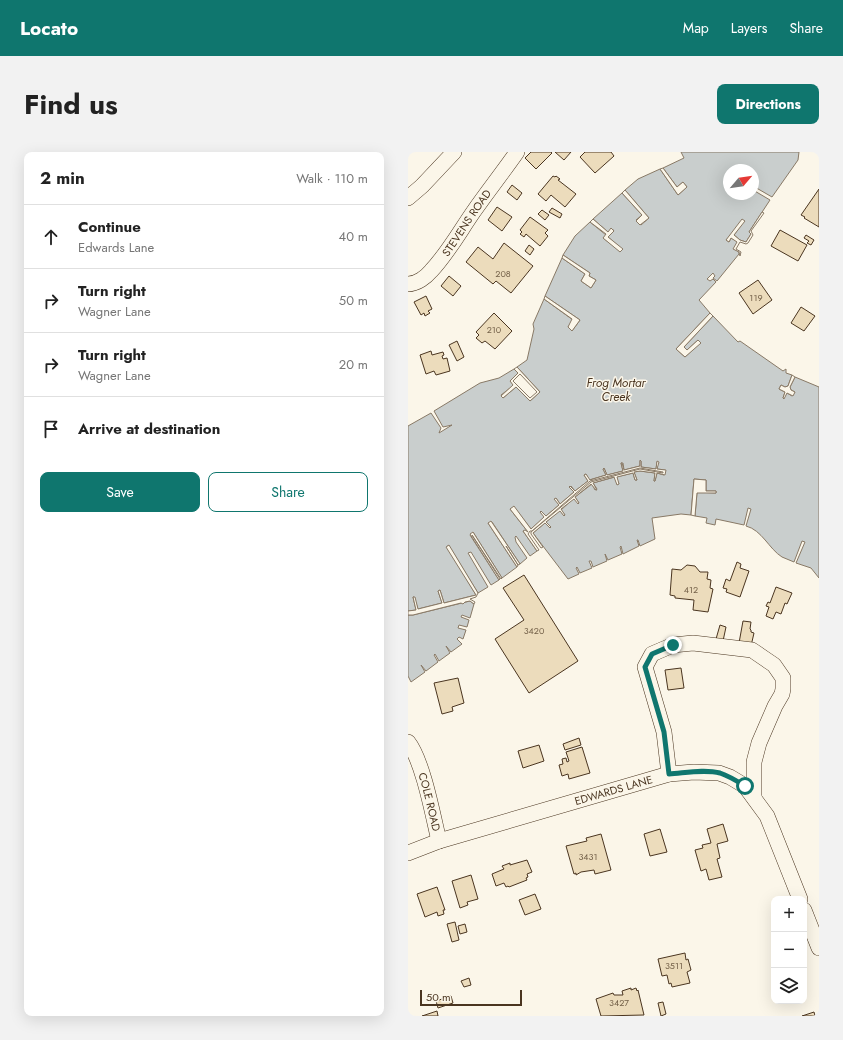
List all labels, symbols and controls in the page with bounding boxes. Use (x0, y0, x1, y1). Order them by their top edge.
text: Locato (20, 15, 78, 42)
text: Map (683, 18, 709, 38)
text: Layers (731, 18, 767, 38)
text: Share (789, 18, 823, 38)
text: Find us (24, 84, 118, 125)
button: Directions (717, 84, 819, 124)
north arrow (723, 164, 759, 200)
text: 2 min (40, 166, 85, 190)
text: Walk · 110 m (296, 169, 368, 188)
street label: STEVENS ROAD (438, 186, 495, 260)
text: Continue (78, 216, 141, 238)
icon: ahead (40, 226, 62, 248)
text: 40 m (339, 227, 368, 246)
text: Edwards Lane (78, 238, 154, 257)
house number: 208 (495, 267, 511, 280)
text: Turn right (78, 280, 146, 302)
icon: right (40, 290, 62, 312)
text: 50 m (339, 291, 368, 310)
house number: 119 (749, 291, 763, 304)
text: Wagner Lane (78, 302, 151, 321)
house number: 210 (487, 323, 502, 336)
text: Turn right (78, 344, 146, 366)
icon: right (40, 354, 62, 376)
text: 20 m (339, 355, 368, 374)
text: Wagner Lane (78, 366, 151, 385)
water label: Frog Mortar Creek (586, 374, 647, 406)
icon: arrive (40, 418, 62, 440)
text: Arrive at destination (78, 418, 220, 440)
button: Save (40, 472, 200, 512)
button: Share (208, 472, 368, 512)
house number: 412 (684, 583, 698, 596)
house number: 3420 (524, 624, 545, 637)
route end (664, 636, 682, 654)
street label: COLE ROAD (414, 770, 445, 833)
street label: EDWARDS LANE (573, 771, 654, 809)
route start (736, 777, 754, 795)
house number: 3431 (578, 850, 598, 863)
map controls (771, 896, 807, 1004)
button: + (771, 896, 807, 932)
button: − (771, 932, 807, 968)
house number: 3511 (665, 959, 683, 972)
button: layers (771, 968, 807, 1004)
scale bar (420, 988, 522, 1007)
text: 50 m (426, 989, 451, 1005)
house number: 3427 (609, 996, 629, 1009)

